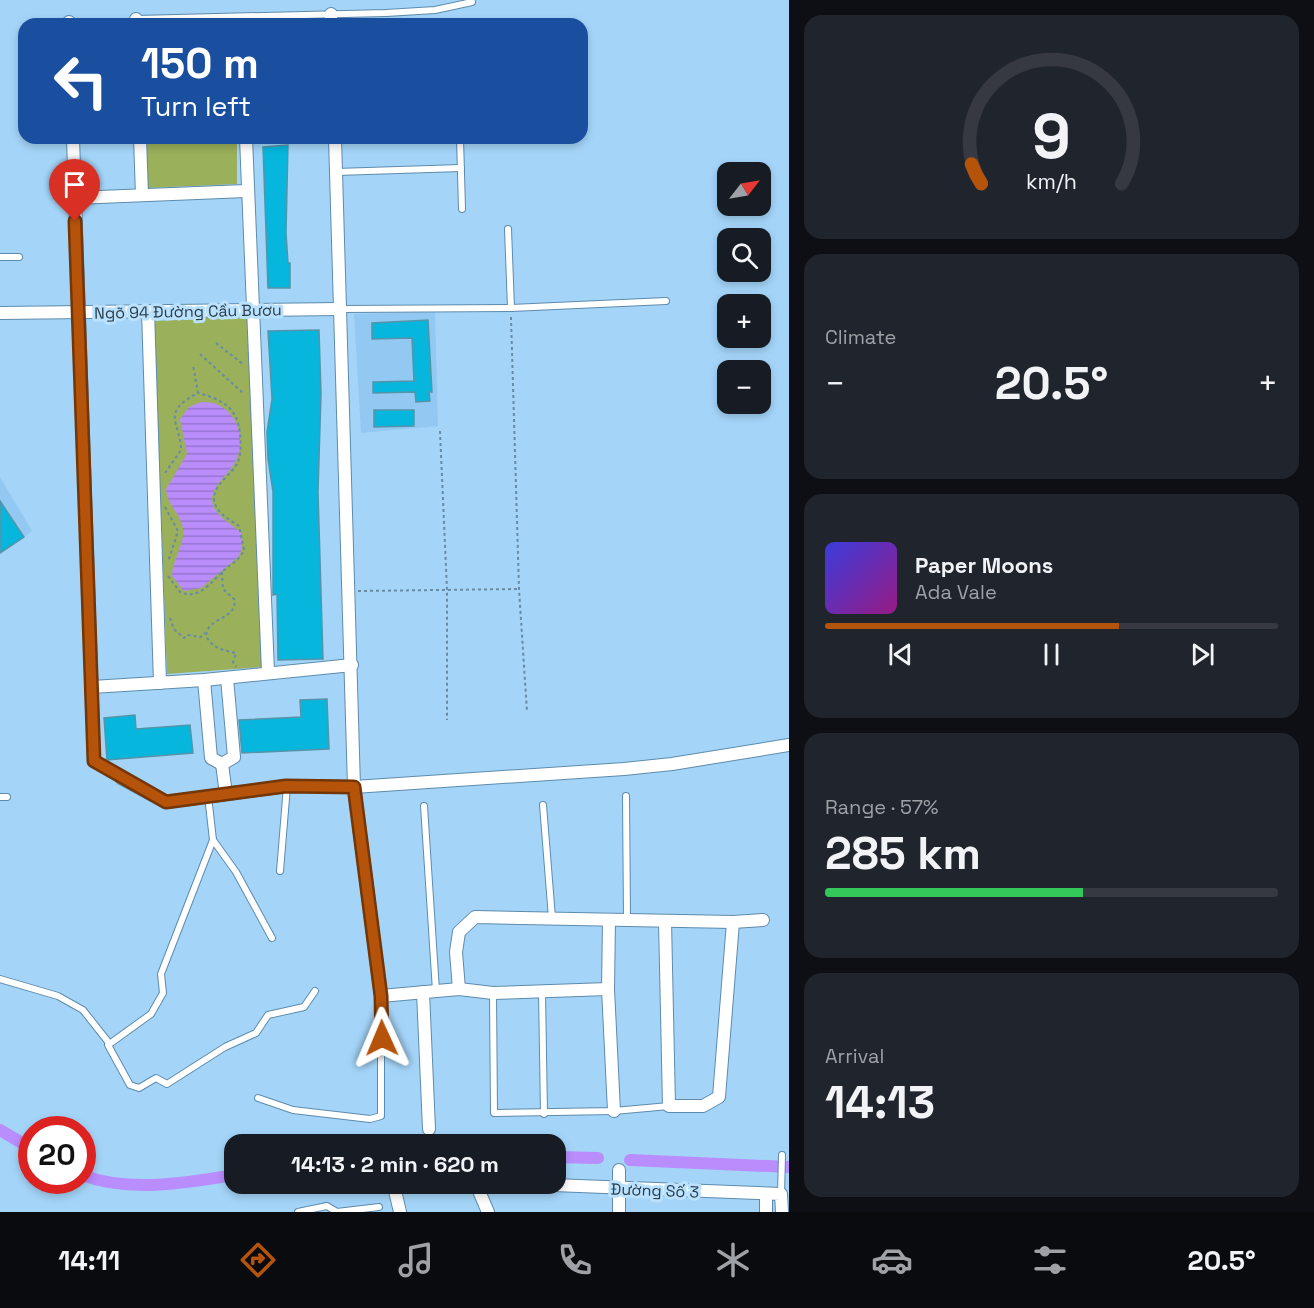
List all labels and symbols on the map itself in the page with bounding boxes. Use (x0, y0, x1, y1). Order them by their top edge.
pin (49, 159, 100, 221)
north arrow (717, 162, 771, 216)
street label: Ngõ 94 Đường Cầu Bươu (94, 299, 282, 324)
position arrow (350, 1006, 414, 1070)
speed limit sign: 20 (18, 1116, 96, 1194)
street label: Đường Số 3 (610, 1178, 700, 1203)

